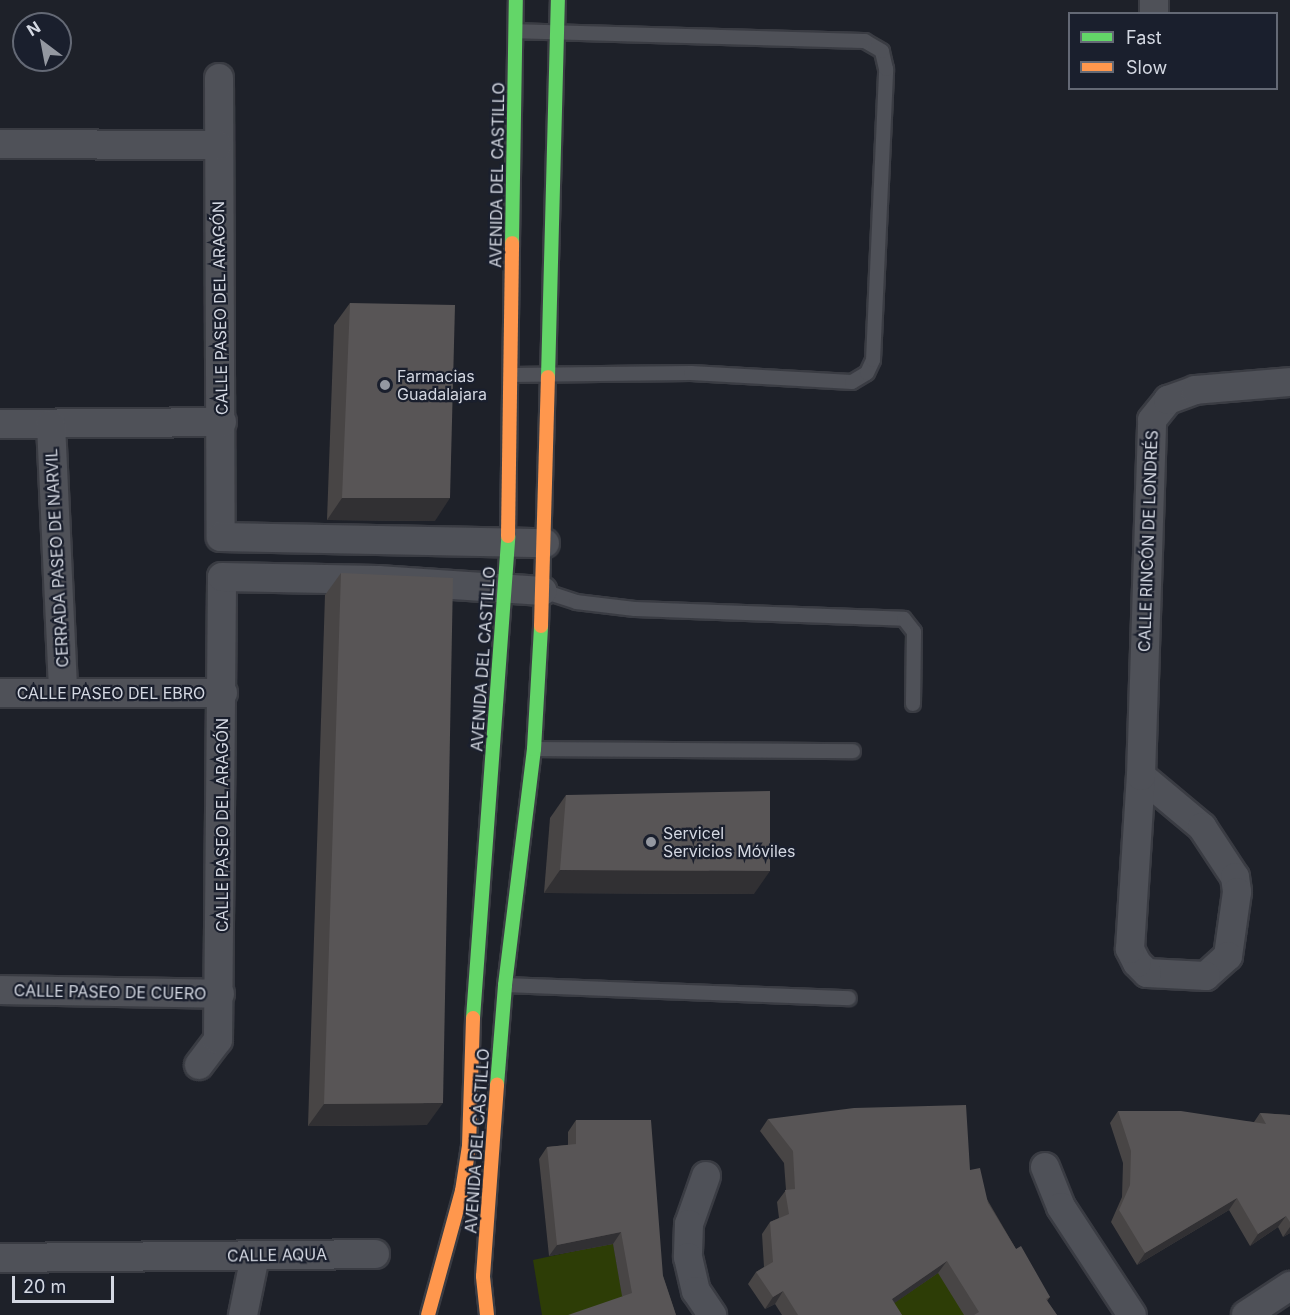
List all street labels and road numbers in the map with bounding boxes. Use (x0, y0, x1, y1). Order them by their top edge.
street label: AVENIDA DEL CASTILLO (486, 82, 508, 268)
street label: CALLE PASEO DEL ARAGÓN (209, 201, 231, 415)
street label: CALLE RINCÓN DE LONDRÉS (1135, 430, 1161, 652)
street label: CERRADA PASEO DE NARVIL (42, 448, 72, 668)
street label: AVENIDA DEL CASTILLO (467, 566, 499, 752)
street label: CALLE PASEO DEL EBRO (17, 683, 205, 703)
street label: CALLE PASEO DEL ARAGÓN (212, 718, 232, 932)
street label: CALLE PASEO DE CUERO (13, 981, 207, 1003)
street label: AVENIDA DEL CASTILLO (461, 1048, 493, 1234)
street label: CALLE AQUA (227, 1245, 327, 1265)

